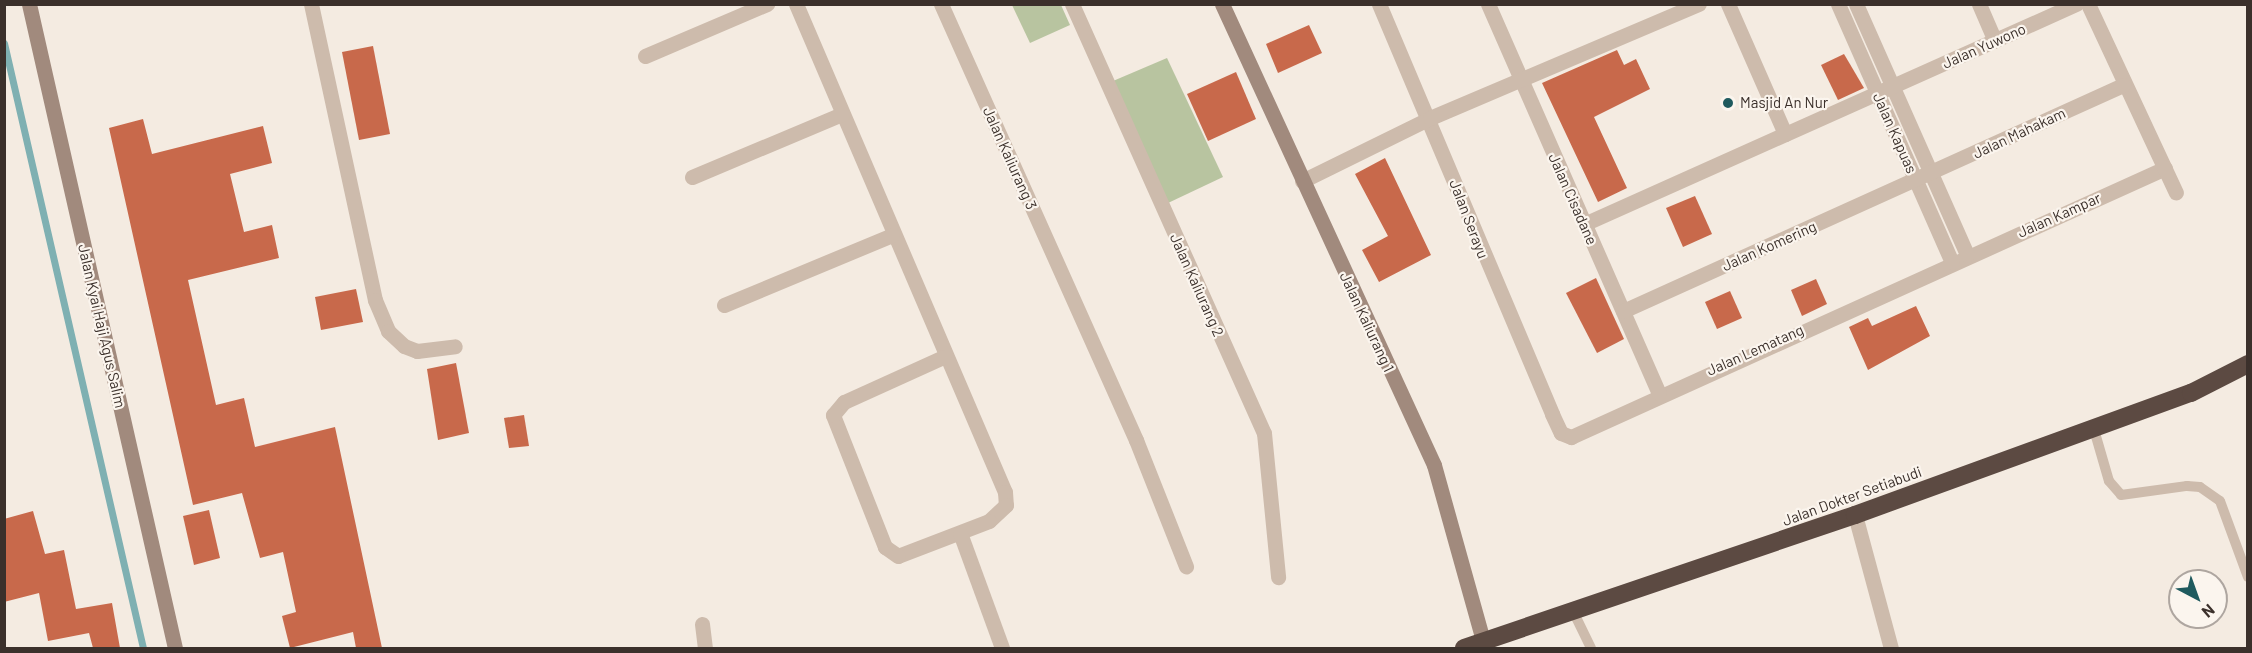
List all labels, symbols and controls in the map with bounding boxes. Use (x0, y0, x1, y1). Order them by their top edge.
street label: Jalan Yuwono (1939, 20, 2029, 72)
street label: Jalan Kapuas (1869, 90, 1921, 176)
place label: Masjid An Nur (1740, 94, 1828, 112)
marker: Masjid An Nur (1721, 96, 1735, 110)
street label: Jalan Kaliurang 3 (979, 104, 1041, 212)
street label: Jalan Mahakam (1970, 104, 2068, 162)
street label: Jalan Cisadane (1545, 151, 1601, 247)
street label: Jalan Serayu (1446, 177, 1492, 261)
street label: Jalan Kampar (2015, 189, 2103, 241)
street label: Jalan Komering (1719, 217, 1819, 275)
street label: Jalan Kaliurang 2 (1166, 231, 1228, 339)
street label: Jalan Kyai Haji Agus Salim (74, 242, 130, 410)
street label: Jalan Kaliurang 1 (1336, 269, 1398, 375)
street label: Jalan Lematang (1704, 321, 1806, 379)
street label: Jalan Dokter Setiabudi (1780, 462, 1924, 530)
north arrow (2168, 569, 2228, 629)
text: N (2199, 601, 2219, 622)

